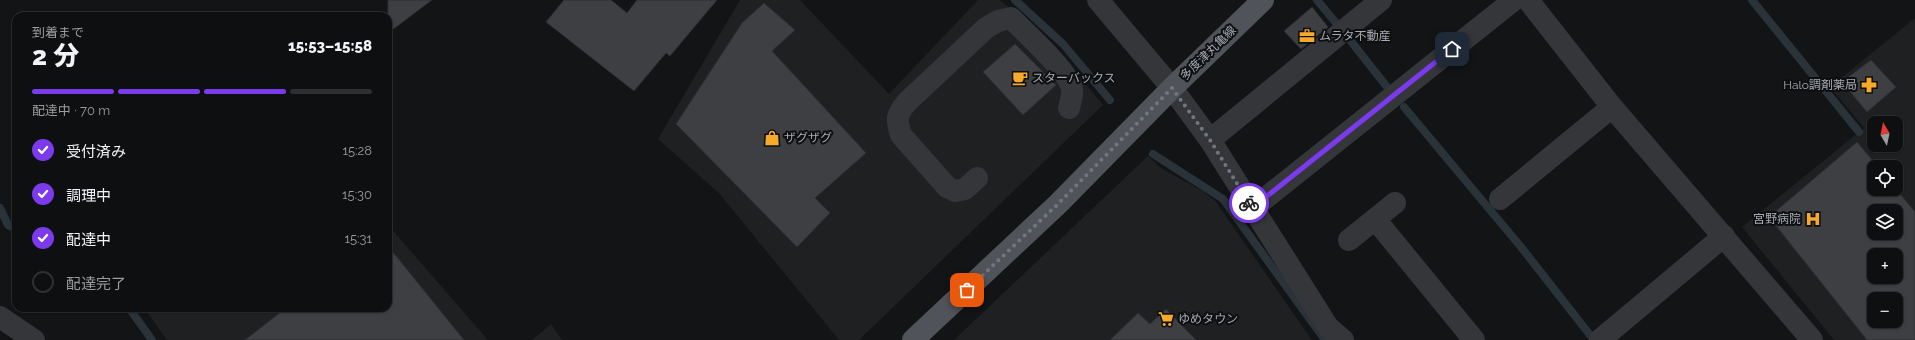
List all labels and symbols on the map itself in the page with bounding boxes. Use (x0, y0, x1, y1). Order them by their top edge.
street label: 多度津丸亀線 (1177, 23, 1239, 83)
office icon: ムラタ不動産 (1298, 27, 1316, 45)
place label: ムラタ不動産 (1319, 29, 1390, 43)
pin (1435, 32, 1469, 66)
cafe icon: スターバックス (1011, 69, 1029, 87)
place label: スターバックス (1032, 71, 1116, 85)
pharmacy icon: Halo調剤薬局 (1860, 76, 1878, 94)
place label: Halo調剤薬局 (1783, 78, 1857, 92)
north arrow (1867, 116, 1903, 152)
shop icon: ザグザグ (763, 129, 781, 147)
place label: ザグザグ (784, 131, 832, 145)
courier (1229, 183, 1269, 223)
hospital icon: 宮野病院 (1804, 210, 1822, 228)
place label: 宮野病院 (1753, 212, 1801, 226)
pin (950, 273, 984, 307)
supermarket icon: ゆめタウン (1157, 310, 1175, 328)
place label: ゆめタウン (1178, 312, 1238, 326)

